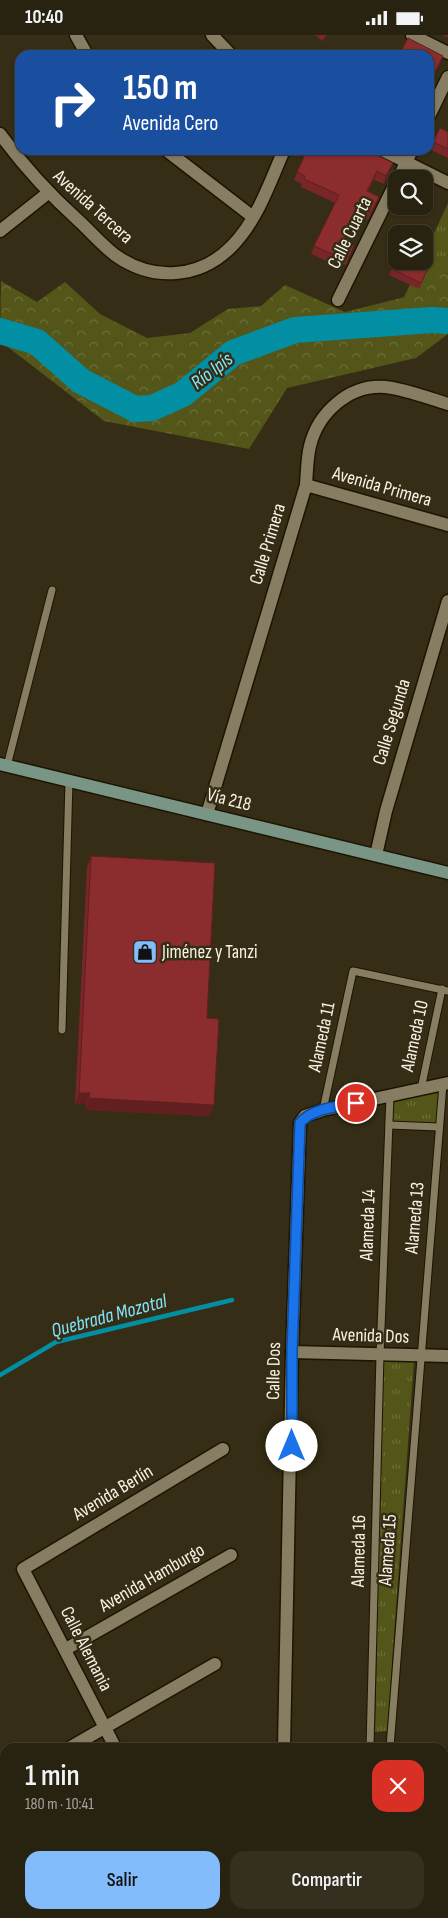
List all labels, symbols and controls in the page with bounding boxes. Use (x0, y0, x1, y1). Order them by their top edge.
text: 10:40 (25, 6, 63, 29)
text: 150 m (123, 67, 197, 110)
icon: right (40, 70, 105, 135)
text: Avenida Cero (123, 110, 218, 137)
street label: Avenida Tercera (48, 164, 138, 249)
map controls (388, 170, 433, 270)
button: search (388, 170, 433, 215)
street label: Calle Cuarta (323, 193, 377, 273)
button: layers (388, 225, 433, 270)
water label: Río Ipís (186, 347, 238, 395)
street label: Avenida Primera (329, 462, 434, 512)
street label: Calle Primera (245, 501, 291, 587)
street label: Calle Segunda (368, 676, 416, 768)
street label: Vía 218 (204, 783, 254, 817)
shop icon: Jiménez y Tanzi (132, 939, 158, 965)
place label: Jiménez y Tanzi (161, 941, 258, 964)
street label: Alameda 10 (396, 998, 434, 1075)
street label: Alameda 11 (303, 1000, 341, 1075)
pin (335, 1082, 377, 1124)
icon: arrive (342, 1089, 370, 1117)
street label: Alameda 13 (400, 1181, 430, 1256)
street label: Alameda 14 (355, 1189, 381, 1262)
water label: Quebrada Mozotal (49, 1289, 171, 1343)
street label: Avenida Dos (331, 1323, 410, 1349)
street label: Calle Dos (262, 1342, 286, 1400)
position arrow (265, 1419, 317, 1471)
street label: Avenida Berlín (68, 1460, 157, 1526)
street label: Alameda 15 (374, 1513, 402, 1588)
street label: Alameda 16 (347, 1515, 371, 1588)
street label: Avenida Hamburgo (94, 1539, 209, 1618)
street label: Calle Alemania (55, 1603, 117, 1695)
text: 1 min (25, 1758, 80, 1794)
button: close (372, 1760, 424, 1812)
text: 180 m · 10:41 (25, 1795, 94, 1814)
button: Salir (25, 1851, 220, 1909)
button: Compartir (230, 1851, 424, 1909)

